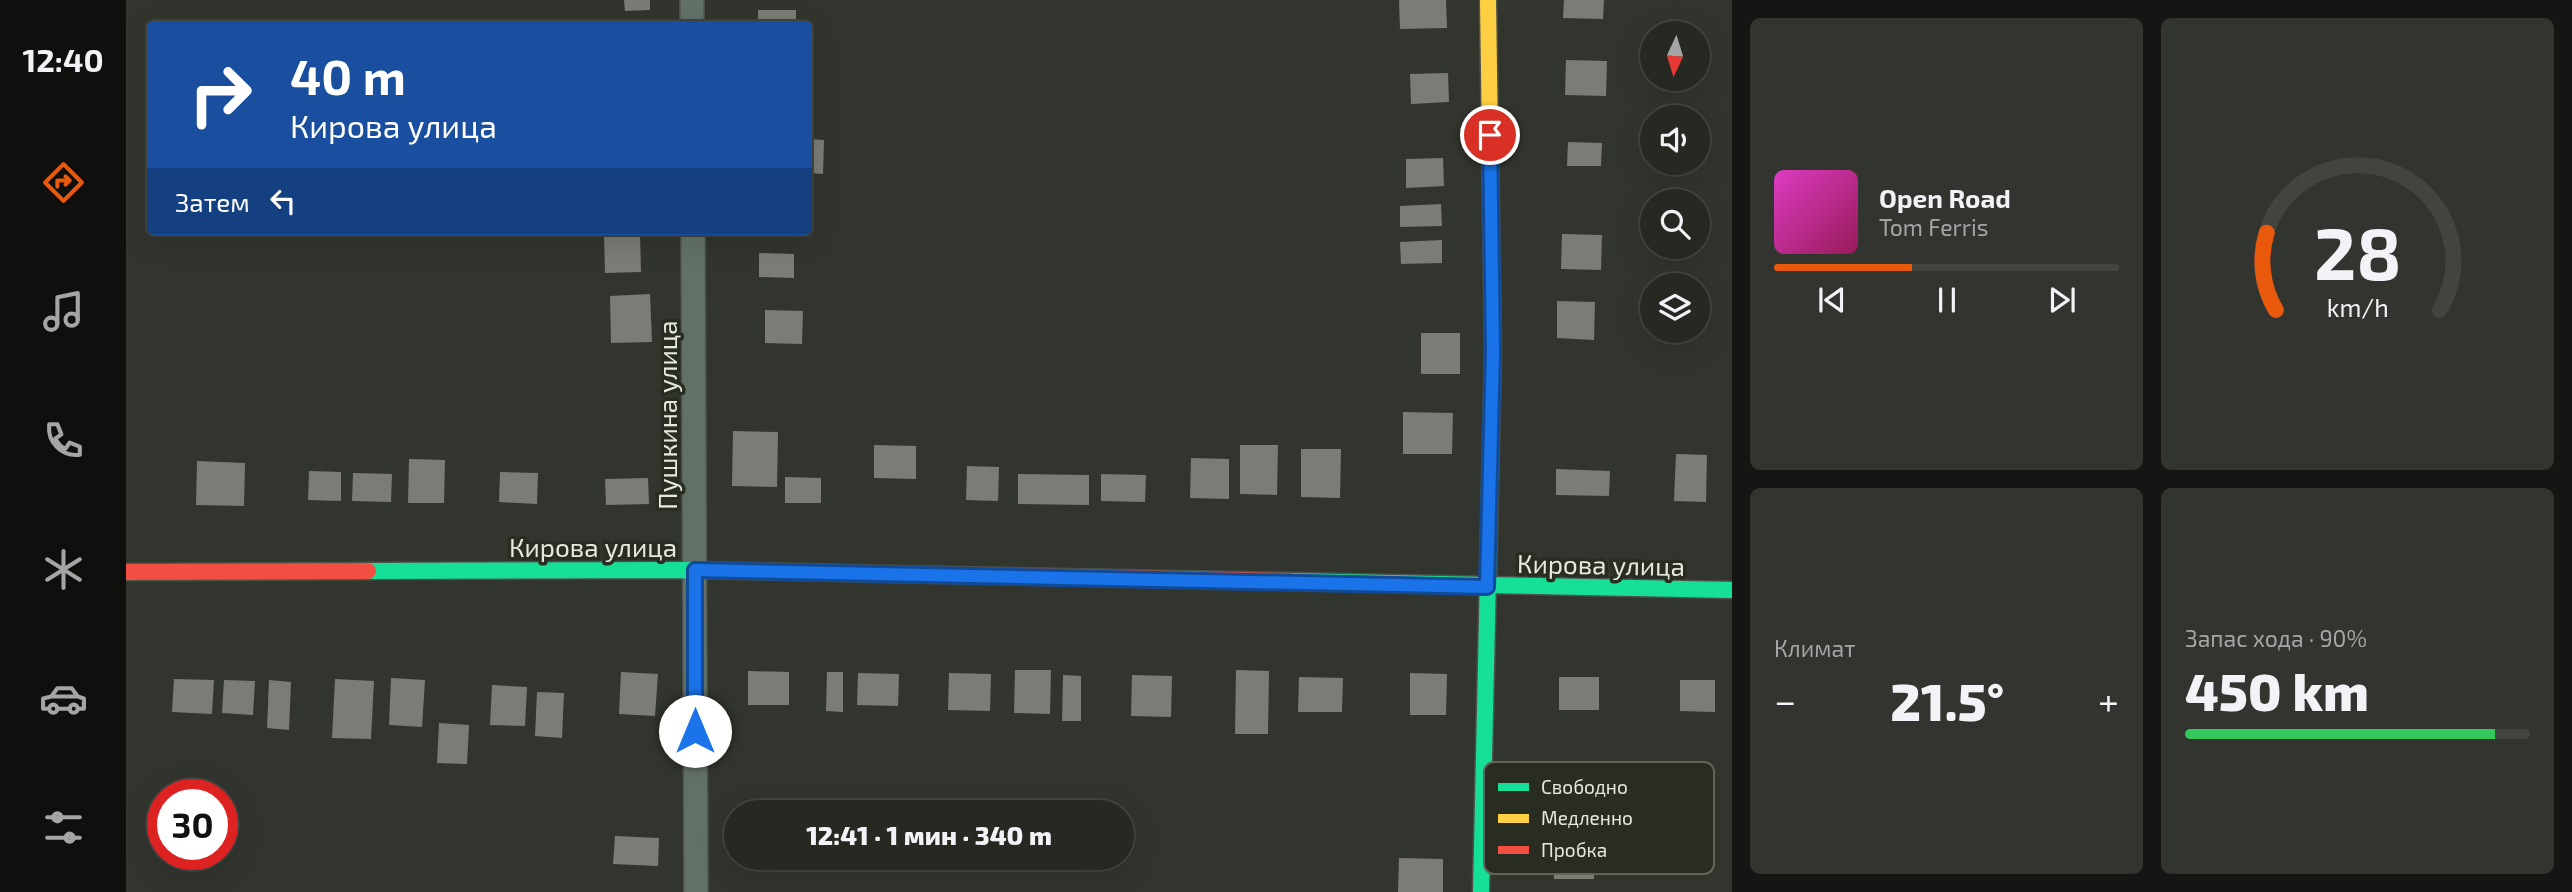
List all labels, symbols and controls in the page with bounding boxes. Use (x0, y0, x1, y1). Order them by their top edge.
north arrow (1640, 21, 1710, 91)
map controls (1640, 21, 1710, 343)
text: 12:40 (22, 40, 104, 78)
text: 40 m (290, 46, 406, 105)
icon: right (175, 49, 266, 140)
pin (1460, 105, 1520, 165)
button: sound (1640, 105, 1710, 175)
text: Кирова улица (290, 106, 497, 144)
icon: arrive (1471, 116, 1509, 154)
icon: directions (39, 158, 88, 207)
icon: left (264, 182, 302, 220)
text: Open Road (1879, 182, 2011, 213)
text: Затем (175, 186, 250, 217)
button: search (1640, 189, 1710, 259)
text: 28 (2314, 208, 2401, 296)
text: Tom Ferris (1879, 213, 1988, 241)
button: layers (1640, 273, 1710, 343)
icon: previous (1813, 281, 1851, 319)
icon: pause (1928, 281, 1966, 319)
icon: next (2043, 281, 2081, 319)
icon: music (39, 287, 88, 336)
text: km/h (2326, 292, 2389, 322)
street label: Пушкина улица (651, 320, 683, 510)
icon: phone (39, 416, 88, 465)
street label: Кирова улица (509, 531, 677, 563)
icon: climate (39, 545, 88, 594)
street label: Кирова улица (1517, 547, 1685, 582)
text: Запас хода · 90% (2185, 624, 2367, 652)
text: Климат (1774, 634, 1855, 662)
text: 450 km (2185, 659, 2369, 721)
text: 21.5° (1890, 669, 2004, 731)
icon: car (39, 674, 88, 723)
text: − (1774, 677, 1796, 723)
text: + (2098, 677, 2119, 723)
position arrow (658, 694, 732, 768)
legend (1484, 762, 1714, 874)
text: Свободно (1541, 775, 1628, 798)
speed limit sign: 30 (147, 779, 238, 870)
icon: filters (39, 803, 88, 852)
text: Медленно (1541, 806, 1633, 829)
text: 12:41 · 1 мин · 340 m (806, 819, 1052, 850)
text: Пробка (1541, 838, 1607, 861)

